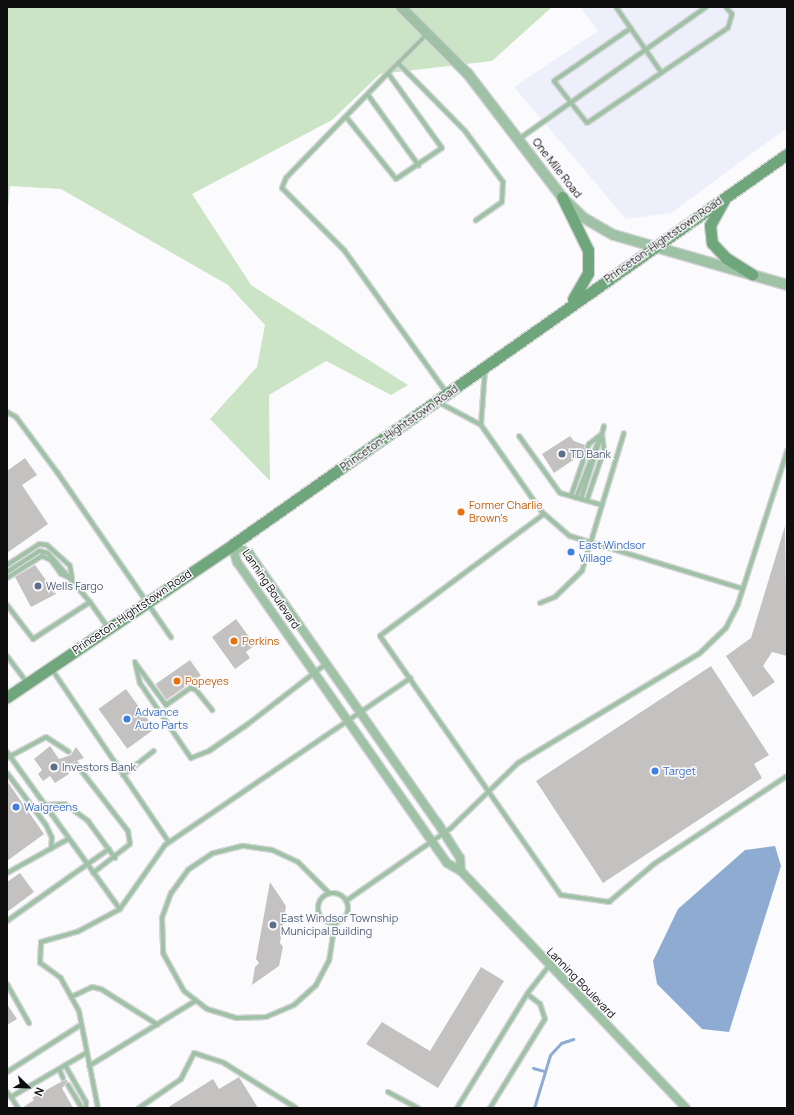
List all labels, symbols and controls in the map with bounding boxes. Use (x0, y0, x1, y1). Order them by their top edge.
street label: One Mile Road (530, 136, 584, 200)
street label: Princeton-Hightstown Road (601, 194, 725, 286)
street label: Princeton-Hightstown Road (337, 382, 461, 474)
place label: TD Bank (570, 447, 611, 461)
marker: TD Bank (557, 449, 567, 459)
place label: Former Charlie Brown's (469, 499, 543, 525)
marker: Former Charlie Brown's (456, 507, 466, 517)
place label: East Windsor Village (579, 539, 646, 565)
street label: Lanning Boulevard (240, 547, 302, 631)
marker: East Windsor Village (566, 547, 576, 557)
street label: Princeton-Hightstown Road (70, 567, 194, 657)
place label: Wells Fargo (46, 579, 103, 593)
marker: Wells Fargo (33, 581, 43, 591)
place label: Perkins (242, 634, 279, 648)
marker: Perkins (229, 636, 239, 646)
place label: Popeyes (185, 674, 229, 688)
marker: Popeyes (172, 676, 182, 686)
place label: Advance Auto Parts (135, 706, 188, 732)
marker: Advance Auto Parts (122, 714, 132, 724)
place label: Investors Bank (62, 760, 136, 774)
marker: Investors Bank (49, 762, 59, 772)
place label: Target (663, 764, 696, 778)
marker: Target (650, 766, 660, 776)
place label: Walgreens (24, 800, 78, 814)
marker: Walgreens (11, 802, 21, 812)
place label: East Windsor Township Municipal Building (281, 912, 398, 938)
marker: East Windsor Township Municipal Building (268, 920, 278, 930)
street label: Lanning Boulevard (544, 945, 618, 1021)
north arrow (8, 1067, 48, 1107)
text: N (31, 1085, 48, 1098)

